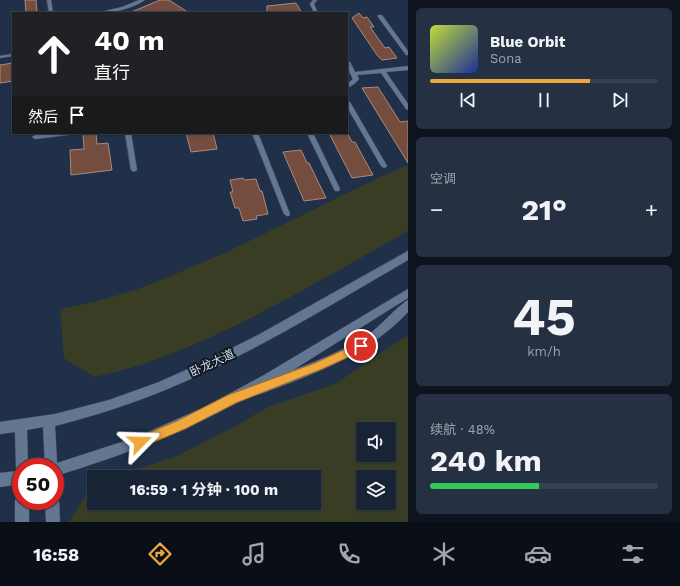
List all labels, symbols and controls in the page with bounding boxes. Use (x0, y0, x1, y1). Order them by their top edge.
text: 40 m (94, 24, 164, 57)
icon: ahead (28, 28, 80, 80)
text: Blue Orbit (490, 33, 565, 51)
text: Sona (490, 51, 522, 66)
text: 直行 (94, 62, 130, 83)
icon: previous (457, 89, 479, 111)
icon: pause (533, 89, 555, 111)
icon: next (609, 89, 631, 111)
icon: arrive (66, 104, 88, 126)
text: 然后 (28, 108, 58, 126)
text: 空调 (430, 171, 456, 186)
text: 21° (521, 192, 567, 227)
text: − (430, 197, 443, 222)
text: + (645, 197, 658, 222)
text: 45 (512, 287, 576, 348)
pin (344, 329, 378, 363)
icon: arrive (350, 335, 372, 357)
text: km/h (527, 344, 561, 359)
street label: 卧龙大道 (187, 347, 237, 379)
position arrow (119, 421, 161, 463)
map controls (356, 422, 396, 510)
button: sound (356, 422, 396, 462)
text: 续航 · 48% (430, 422, 495, 437)
text: 240 km (430, 443, 542, 478)
speed limit sign: 50 (12, 458, 64, 510)
button: layers (356, 470, 396, 510)
text: 16:59 · 1 分钟 · 100 m (130, 481, 278, 499)
icon: directions (146, 540, 174, 568)
icon: music (240, 540, 268, 568)
icon: phone (335, 540, 363, 568)
icon: climate (430, 540, 458, 568)
icon: car (524, 540, 552, 568)
icon: filters (619, 540, 647, 568)
text: 16:58 (33, 544, 79, 565)

